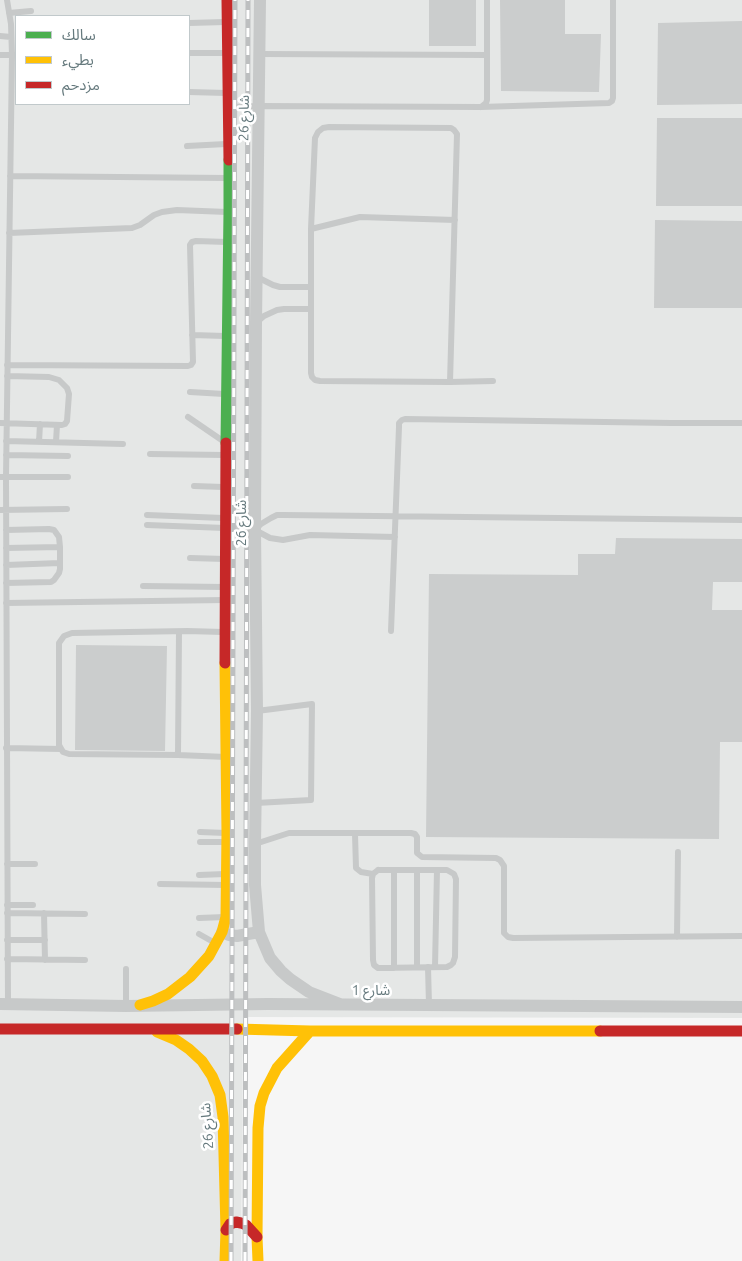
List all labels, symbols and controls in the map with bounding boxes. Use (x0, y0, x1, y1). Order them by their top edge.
legend (15, 15, 190, 105)
text: سالك (62, 26, 96, 43)
text: بطيء (62, 51, 94, 68)
text: مزدحم (62, 76, 100, 93)
street label: شارع 26 (235, 95, 253, 141)
street label: شارع 26 (233, 500, 249, 546)
street label: شارع 1 (352, 982, 390, 998)
street label: شارع 26 (197, 1102, 217, 1150)

